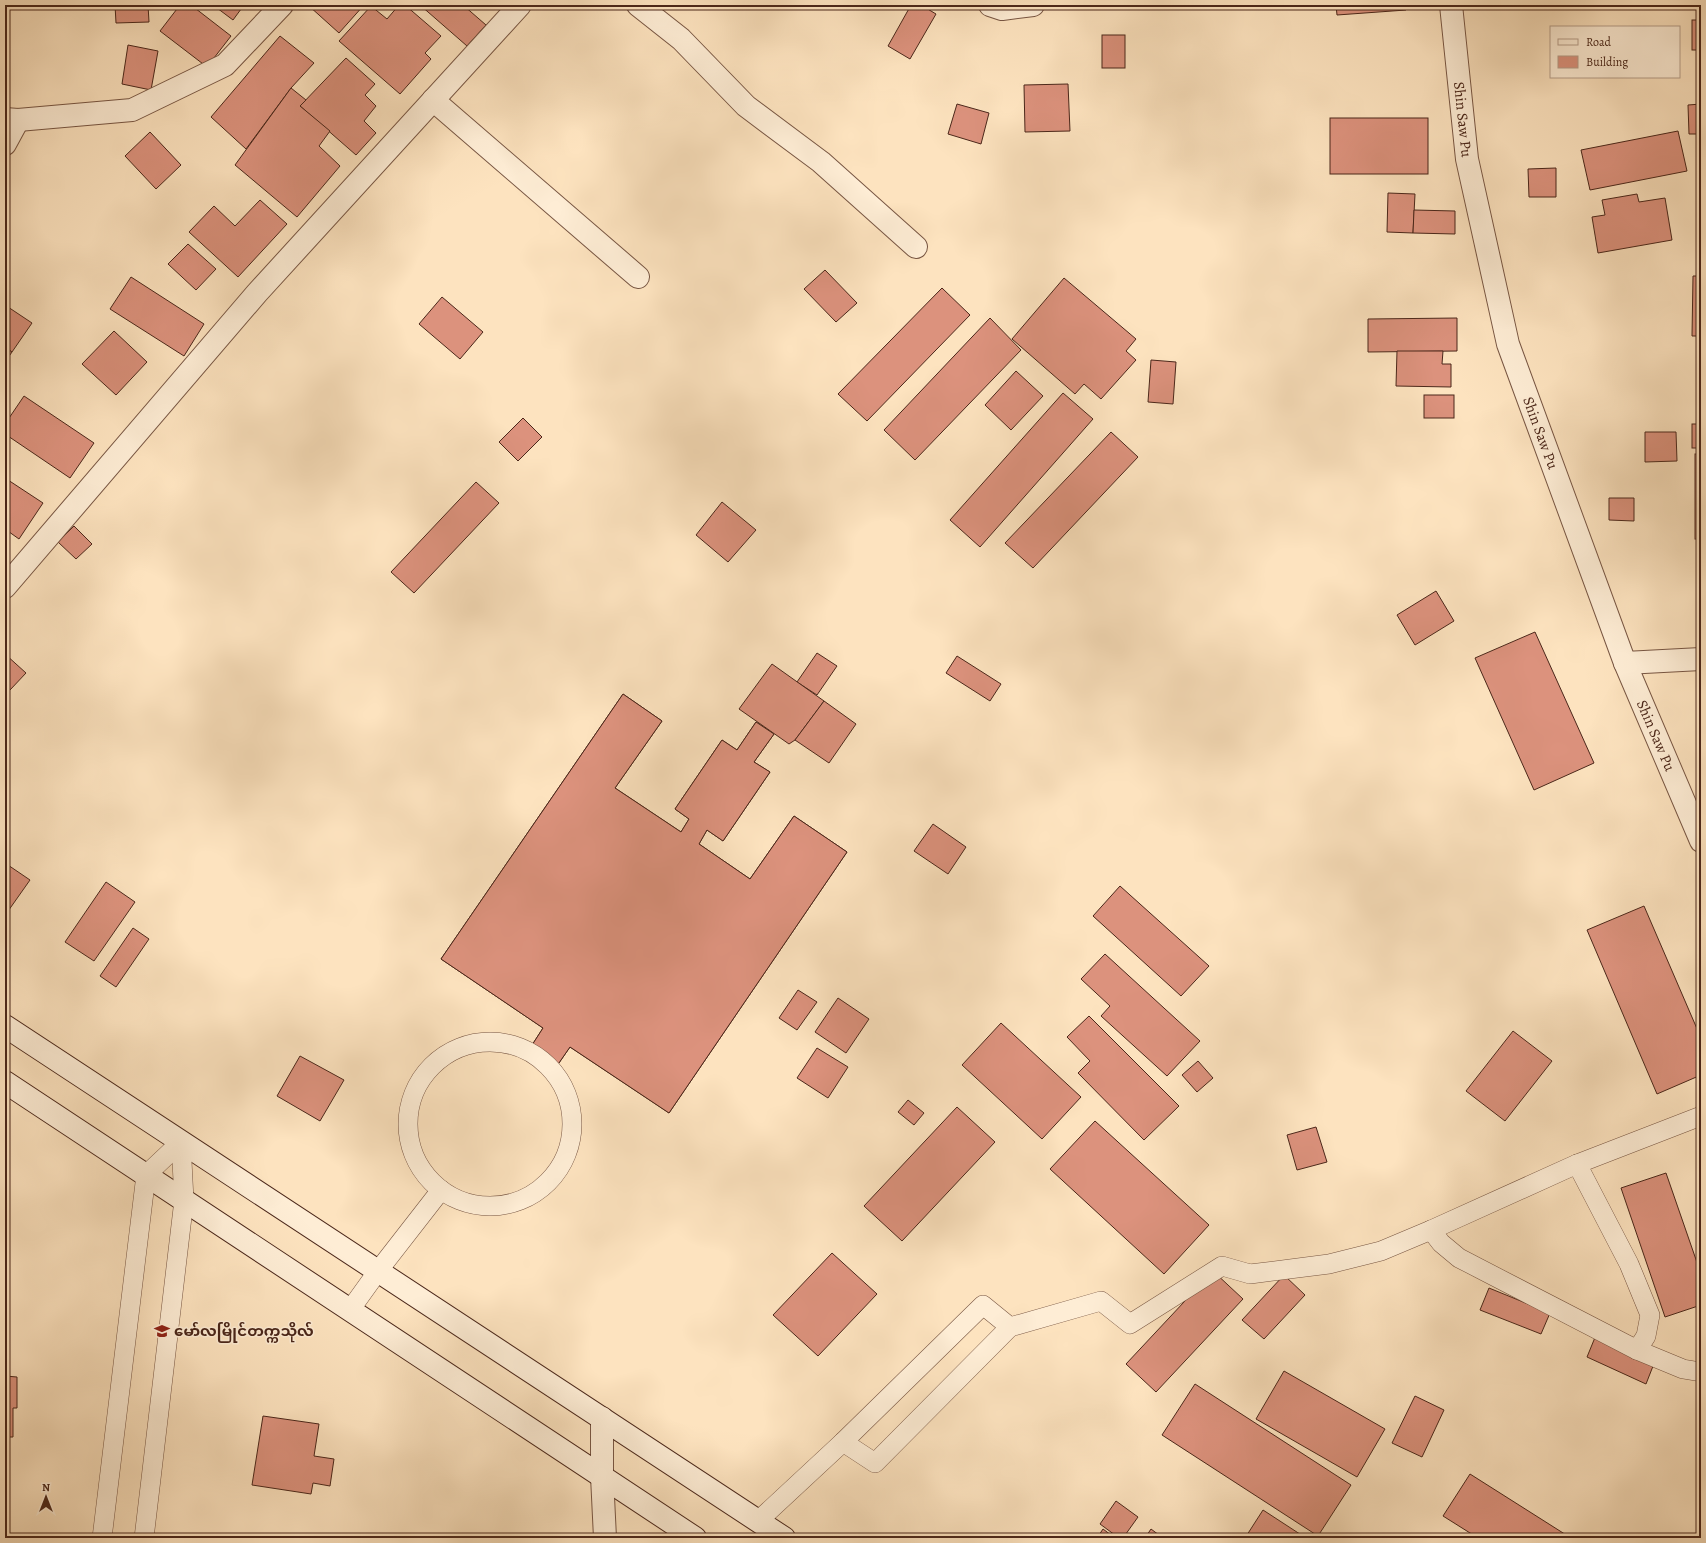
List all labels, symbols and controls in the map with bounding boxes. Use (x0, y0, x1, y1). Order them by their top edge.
legend (1550, 26, 1680, 78)
text: Road (1586, 34, 1612, 50)
text: Building (1586, 54, 1628, 70)
street label: Shin Saw Pu (1449, 81, 1477, 159)
street label: Shin Saw Pu (1518, 394, 1563, 473)
street label: Shin Saw Pu (1632, 697, 1680, 775)
place label: မော်လမြိုင်တက္ကသိုလ် (174, 1321, 314, 1343)
school or university icon: မော်လမြိုင်တက္ကသိုလ် (153, 1322, 171, 1340)
north arrow (26, 1477, 66, 1517)
text: N (42, 1480, 50, 1495)

